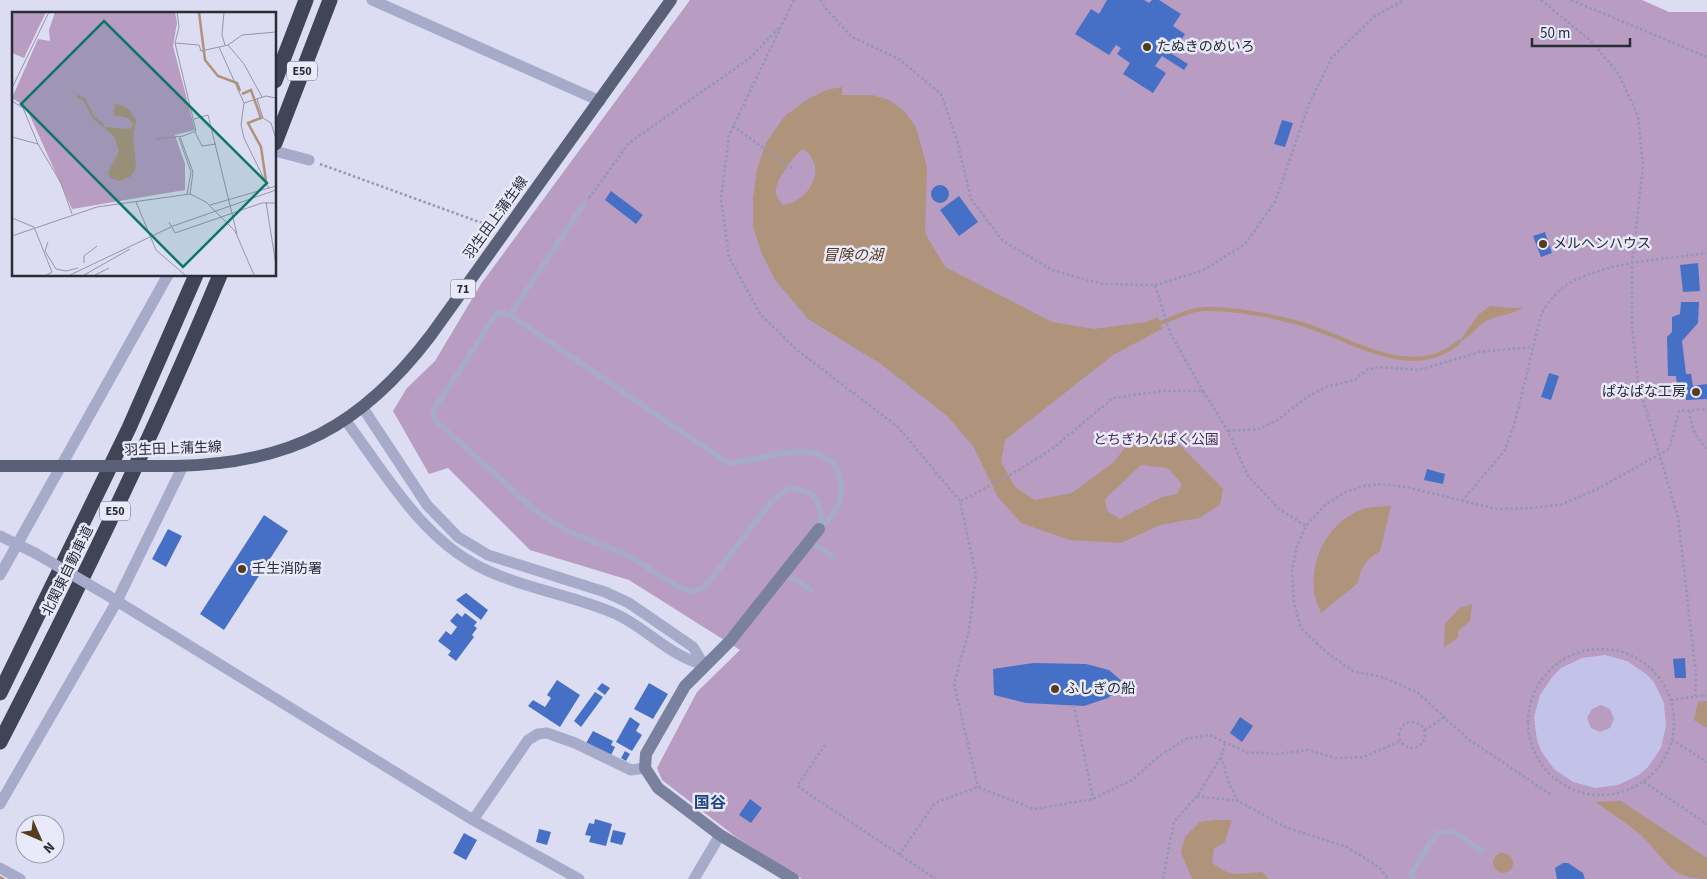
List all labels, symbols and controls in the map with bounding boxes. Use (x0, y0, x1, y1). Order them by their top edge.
inset map (12, 12, 276, 276)
scale bar (1532, 15, 1630, 47)
text: 50 m (1540, 23, 1570, 44)
place label: たぬきのめいろ (1157, 37, 1255, 57)
marker: たぬきのめいろ (1141, 41, 1153, 53)
road number: E50 (287, 61, 317, 80)
street label: 羽生田上蒲生線 (459, 172, 533, 264)
place label: メルヘンハウス (1553, 234, 1651, 254)
marker: メルヘンハウス (1537, 238, 1549, 250)
water label: 冒険の湖 (823, 245, 885, 266)
road number: 71 (450, 280, 476, 298)
place label: ぱなぱな工房 (1602, 382, 1686, 402)
marker: ぱなぱな工房 (1690, 386, 1702, 398)
park label: とちぎわんぱく公園 (1093, 430, 1219, 450)
street label: 羽生田上蒲生線 (124, 437, 222, 461)
road number: E50 (100, 502, 130, 520)
street label: 北関東自動車道 (38, 523, 98, 619)
place label: 壬生消防署 (252, 559, 322, 579)
marker: 壬生消防署 (236, 563, 248, 575)
place label: ふしぎの船 (1065, 679, 1135, 699)
marker: ふしぎの船 (1049, 683, 1061, 695)
district label: 国谷 (694, 792, 726, 814)
north arrow (15, 814, 65, 864)
text: N (38, 837, 59, 858)

